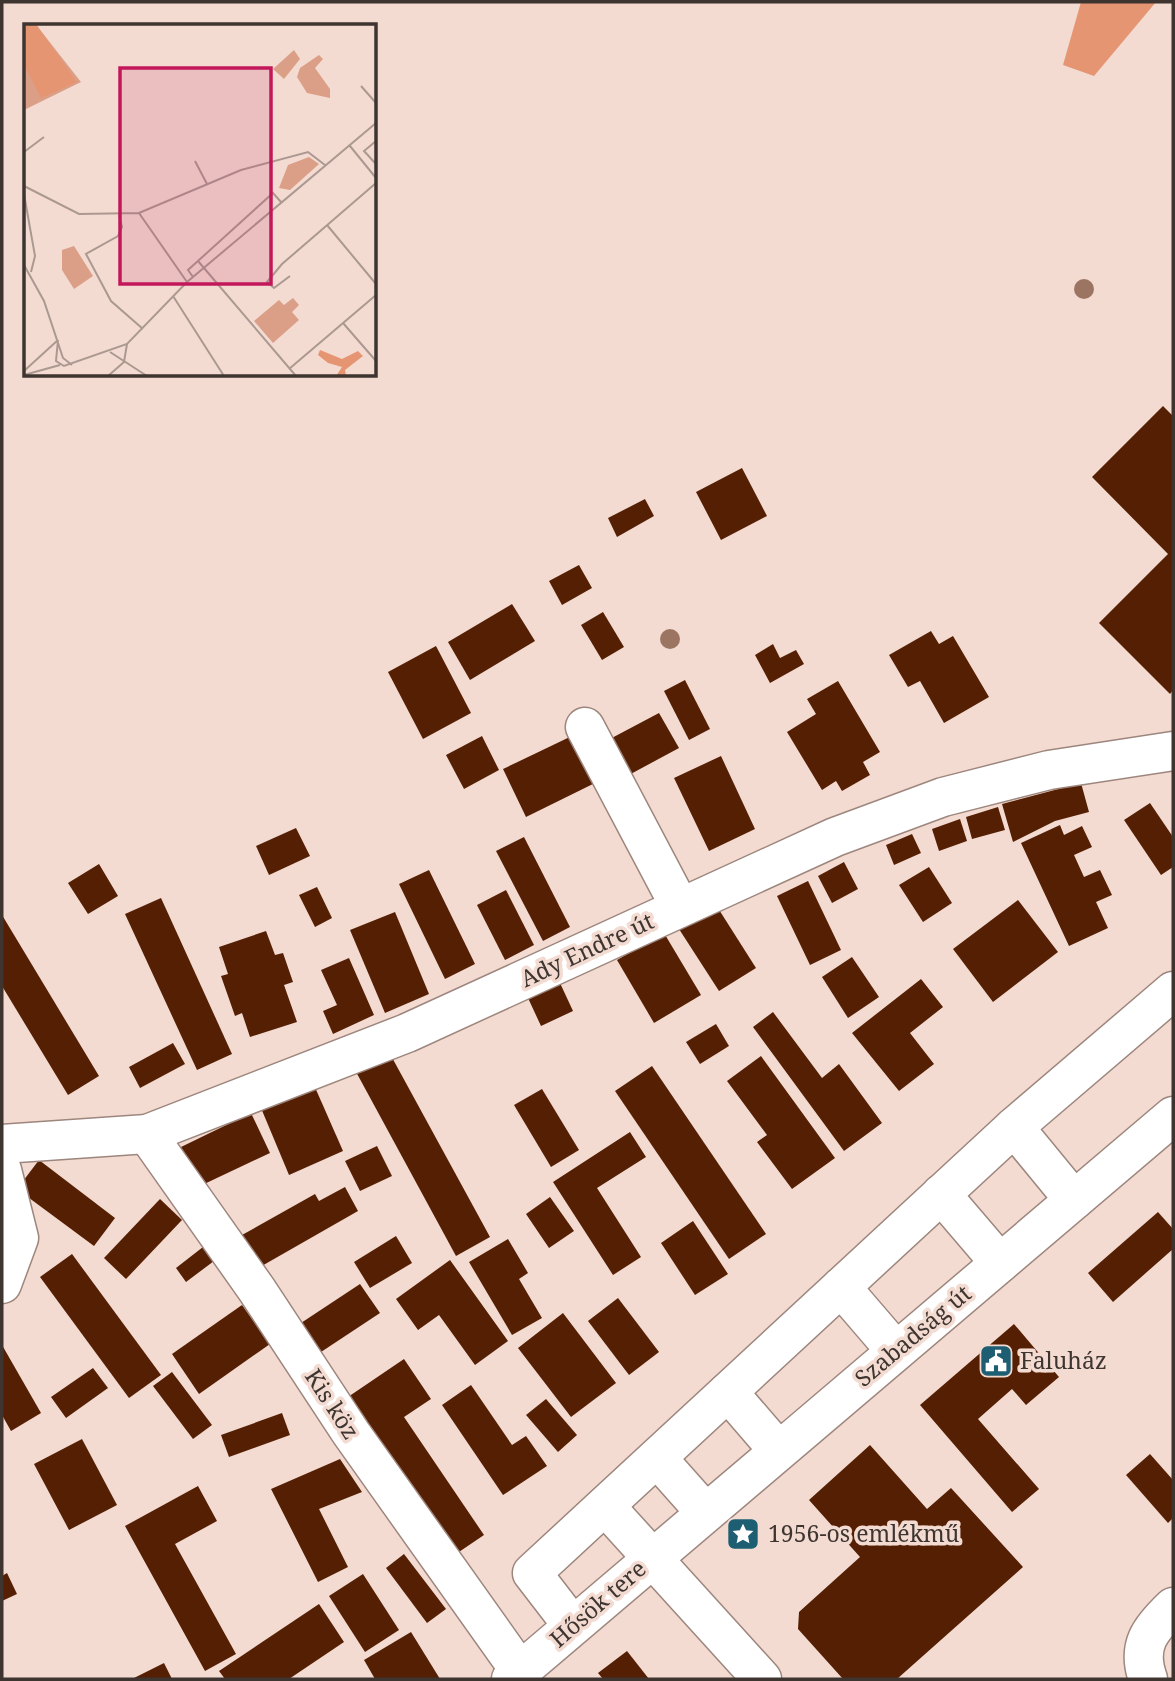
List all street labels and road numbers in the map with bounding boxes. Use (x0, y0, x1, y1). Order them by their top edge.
street label: Ady Endre út (515, 904, 659, 994)
street label: Szabadság út (847, 1277, 977, 1393)
street label: Kis köz (298, 1362, 367, 1445)
street label: Hősök tere (542, 1552, 652, 1654)

